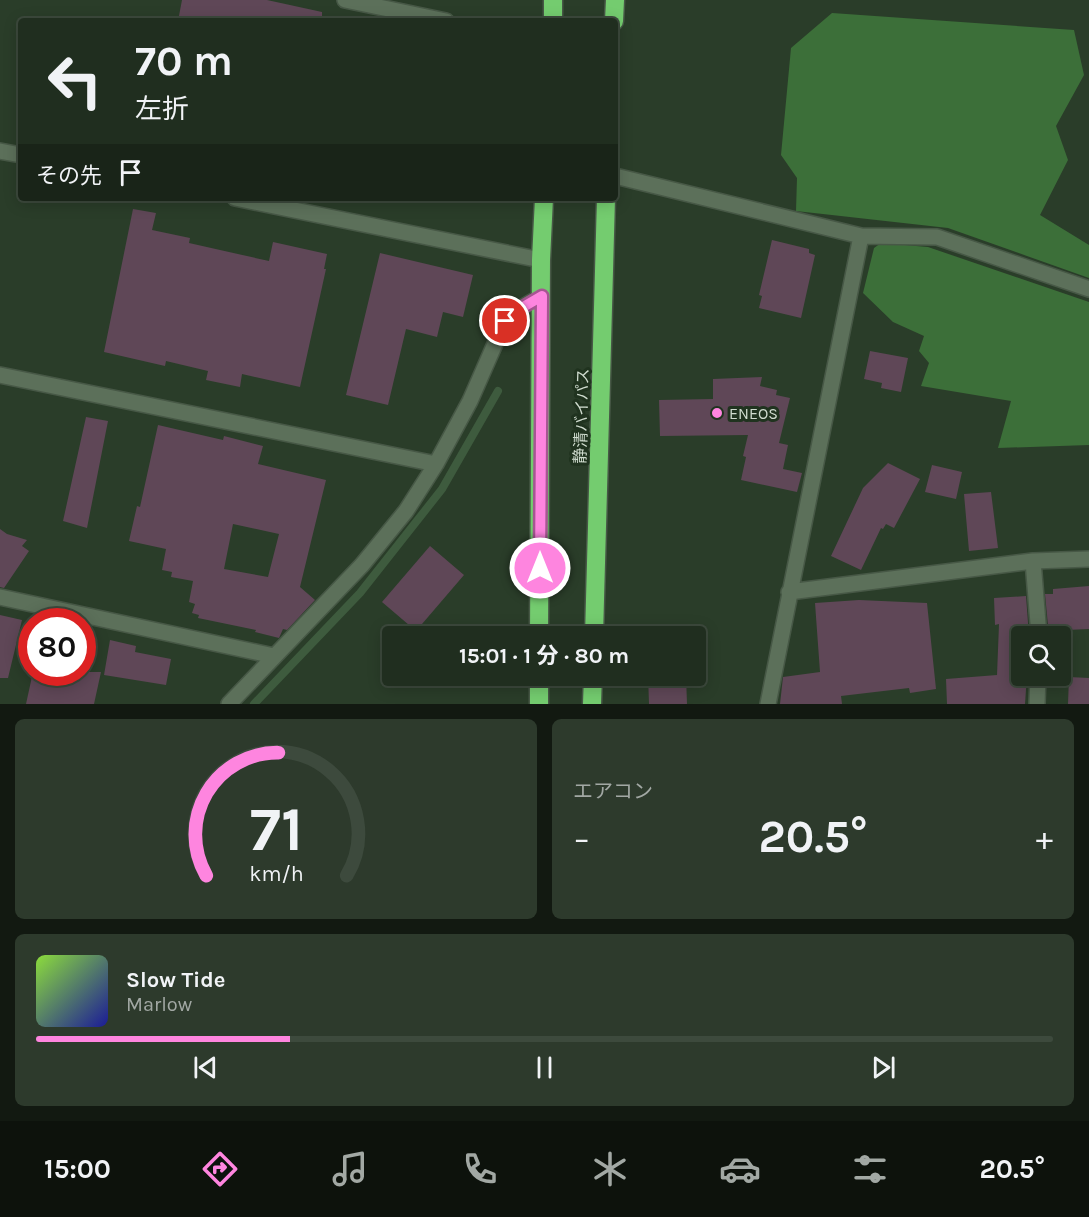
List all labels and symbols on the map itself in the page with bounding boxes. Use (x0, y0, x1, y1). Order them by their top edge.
pin (479, 295, 530, 346)
street label: 静清バイパス (570, 368, 593, 464)
place label: ENEOS (729, 404, 778, 423)
marker: ENEOS (710, 406, 724, 420)
position arrow (508, 536, 572, 600)
speed limit sign: 80 (18, 608, 96, 686)

